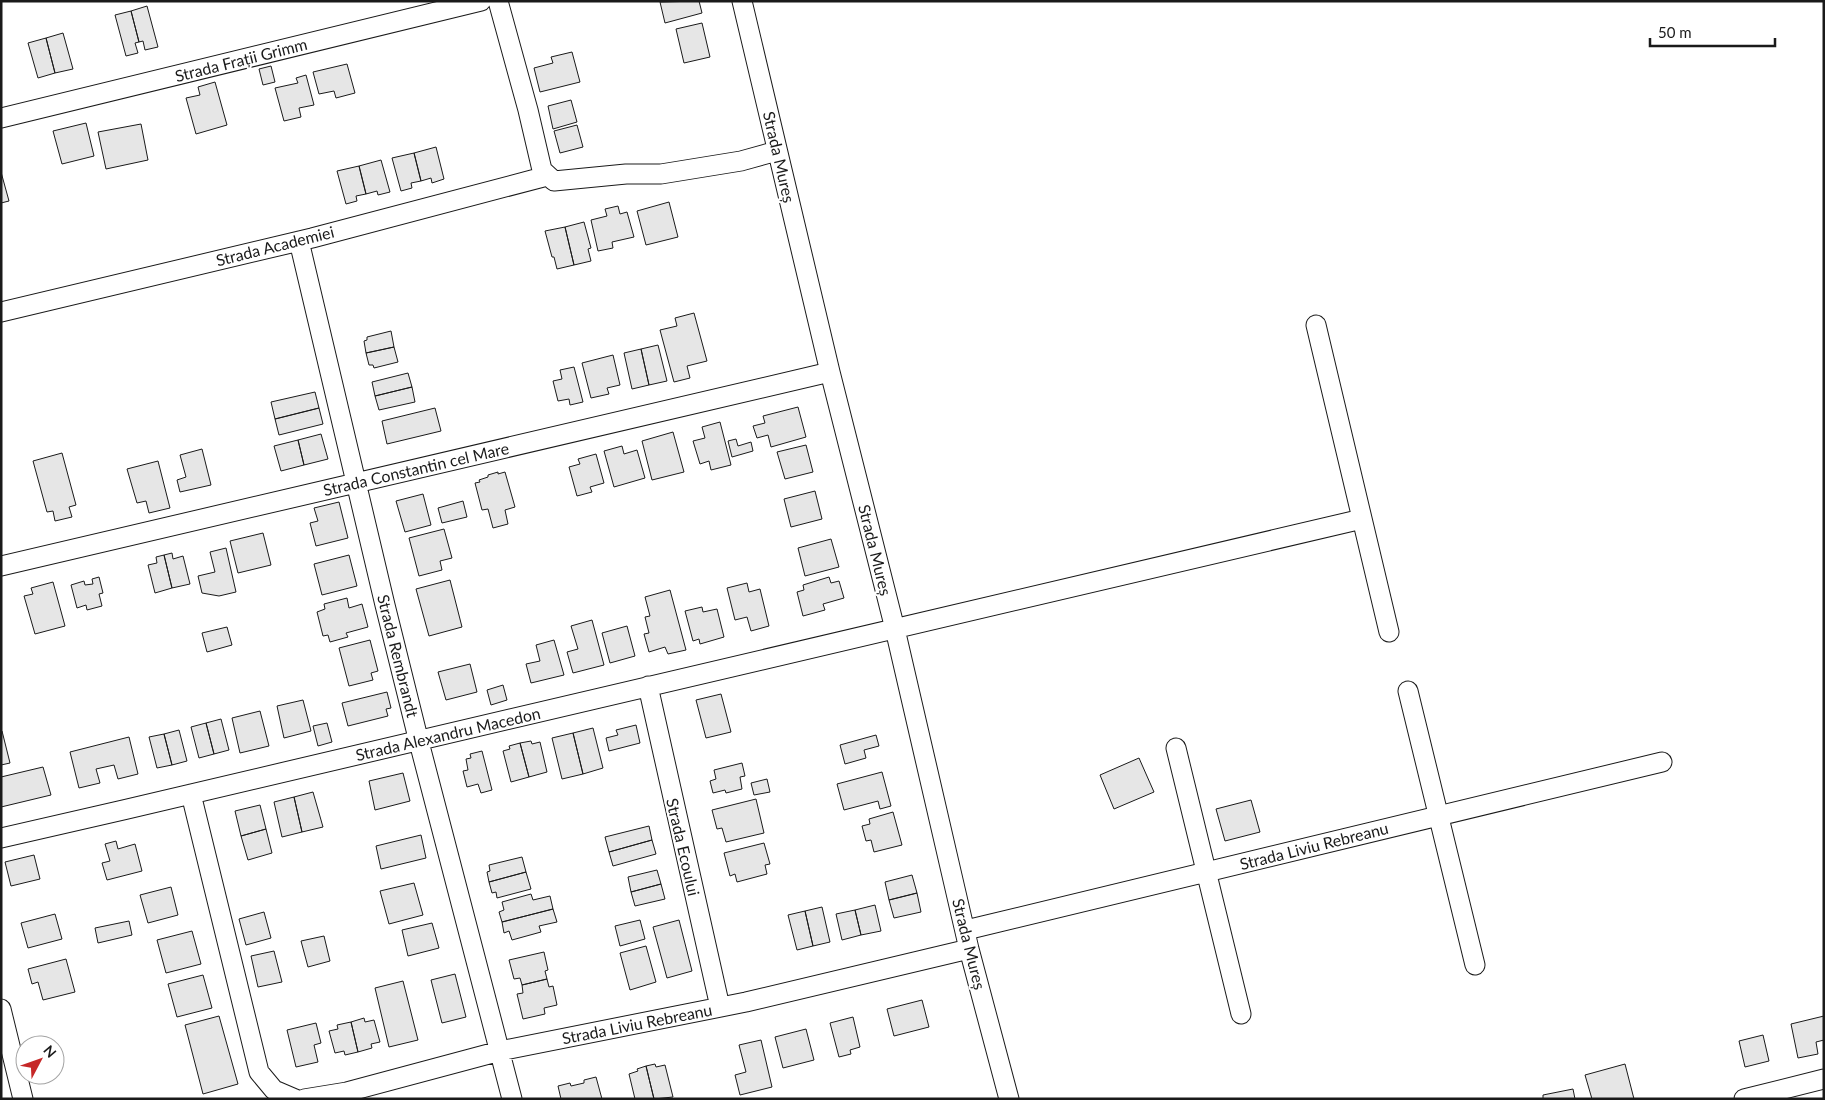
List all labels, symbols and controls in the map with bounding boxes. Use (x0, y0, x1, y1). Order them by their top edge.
scale bar (1650, 15, 1775, 47)
text: 50 m (1658, 23, 1692, 41)
street label: Strada Frații Grimm (173, 34, 309, 85)
street label: Strada Mureș (760, 109, 799, 205)
street label: Strada Academiei (214, 222, 336, 269)
street label: Strada Constantin cel Mare (321, 438, 511, 499)
street label: Strada Mureș (855, 502, 896, 597)
street label: Strada Rembrandt (374, 592, 423, 720)
street label: Strada Alexandru Macedon (354, 703, 542, 764)
street label: Strada Ecoului (663, 796, 704, 898)
street label: Strada Liviu Rebreanu (1238, 818, 1390, 873)
street label: Strada Mureș (949, 896, 990, 991)
street label: Strada Liviu Rebreanu (560, 1000, 714, 1047)
north arrow (15, 1035, 65, 1085)
text: N (40, 1041, 60, 1061)

